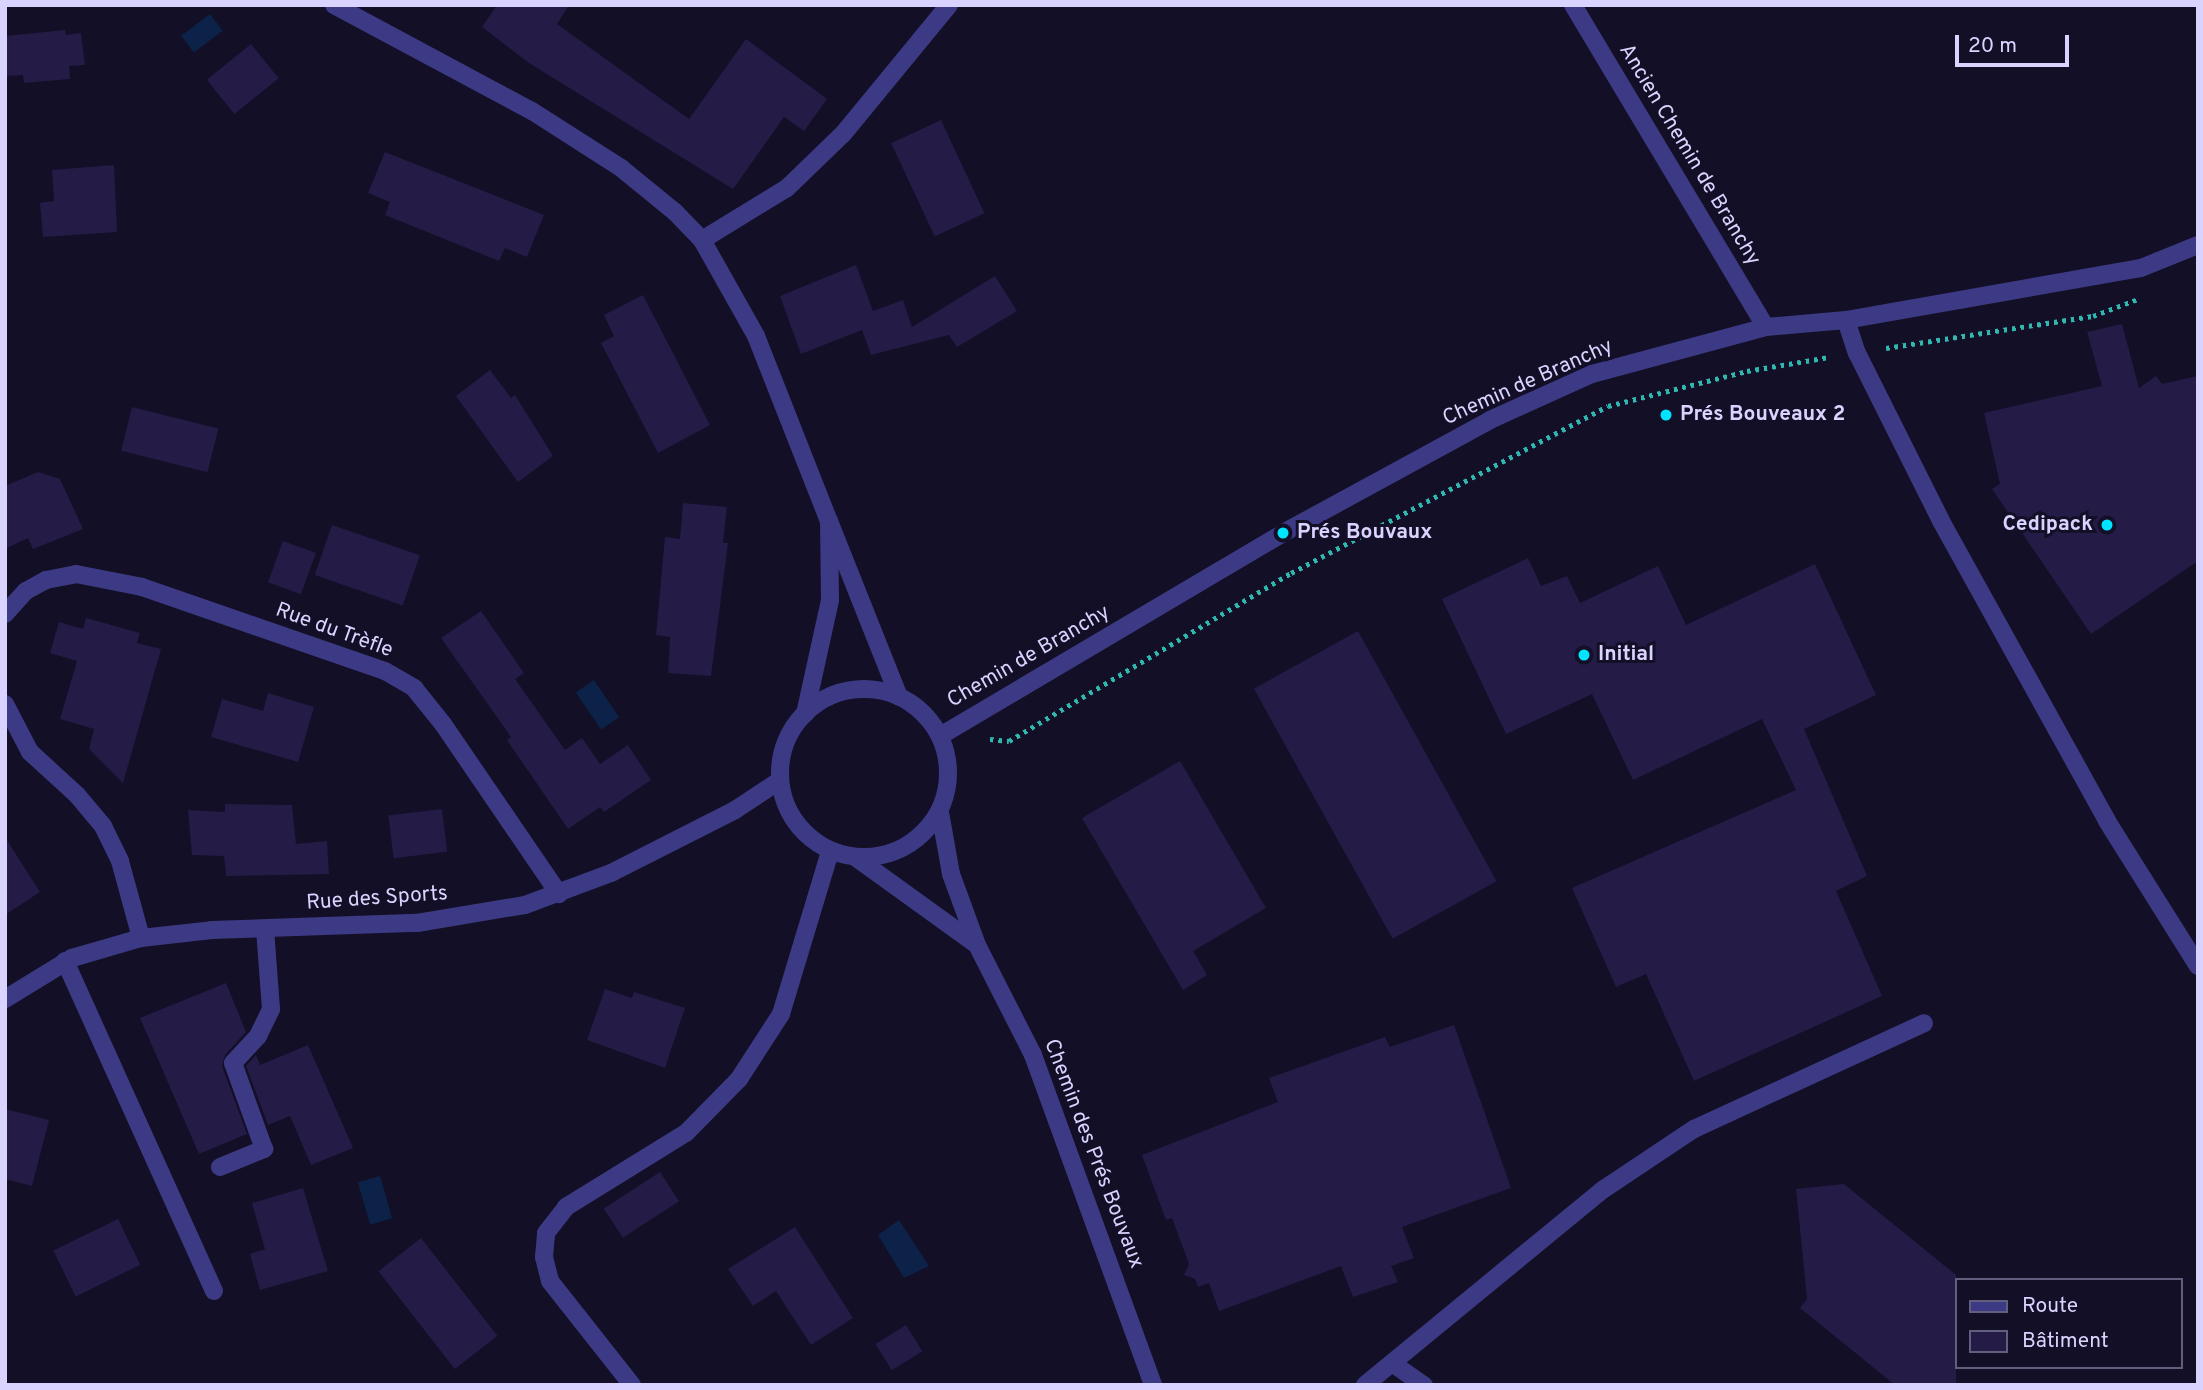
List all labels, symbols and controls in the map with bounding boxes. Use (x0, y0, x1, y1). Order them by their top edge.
scale bar (1958, 21, 2072, 65)
text: 20 m (1968, 33, 2017, 60)
street label: Ancien Chemin de Branchy (1613, 40, 1765, 270)
street label: Chemin de Branchy (1439, 334, 1617, 432)
place label: Prés Bouveaux 2 (1680, 402, 1845, 428)
marker: Prés Bouveaux 2 (1658, 407, 1674, 423)
place label: Cedipack (2002, 512, 2093, 538)
marker: Cedipack (2099, 517, 2115, 533)
place label: Prés Bouvaux (1297, 520, 1432, 546)
marker: Prés Bouvaux (1275, 525, 1291, 541)
street label: Rue du Trèfle (272, 598, 396, 664)
street label: Chemin de Branchy (943, 600, 1115, 714)
place label: Initial (1598, 642, 1654, 668)
marker: Initial (1576, 647, 1592, 663)
street label: Rue des Sports (305, 881, 449, 917)
street label: Chemin des Prés Bouvaux (1038, 1036, 1148, 1272)
legend (1954, 1278, 2182, 1369)
text: Route (2022, 1293, 2078, 1320)
text: Bâtiment (2022, 1328, 2109, 1355)

